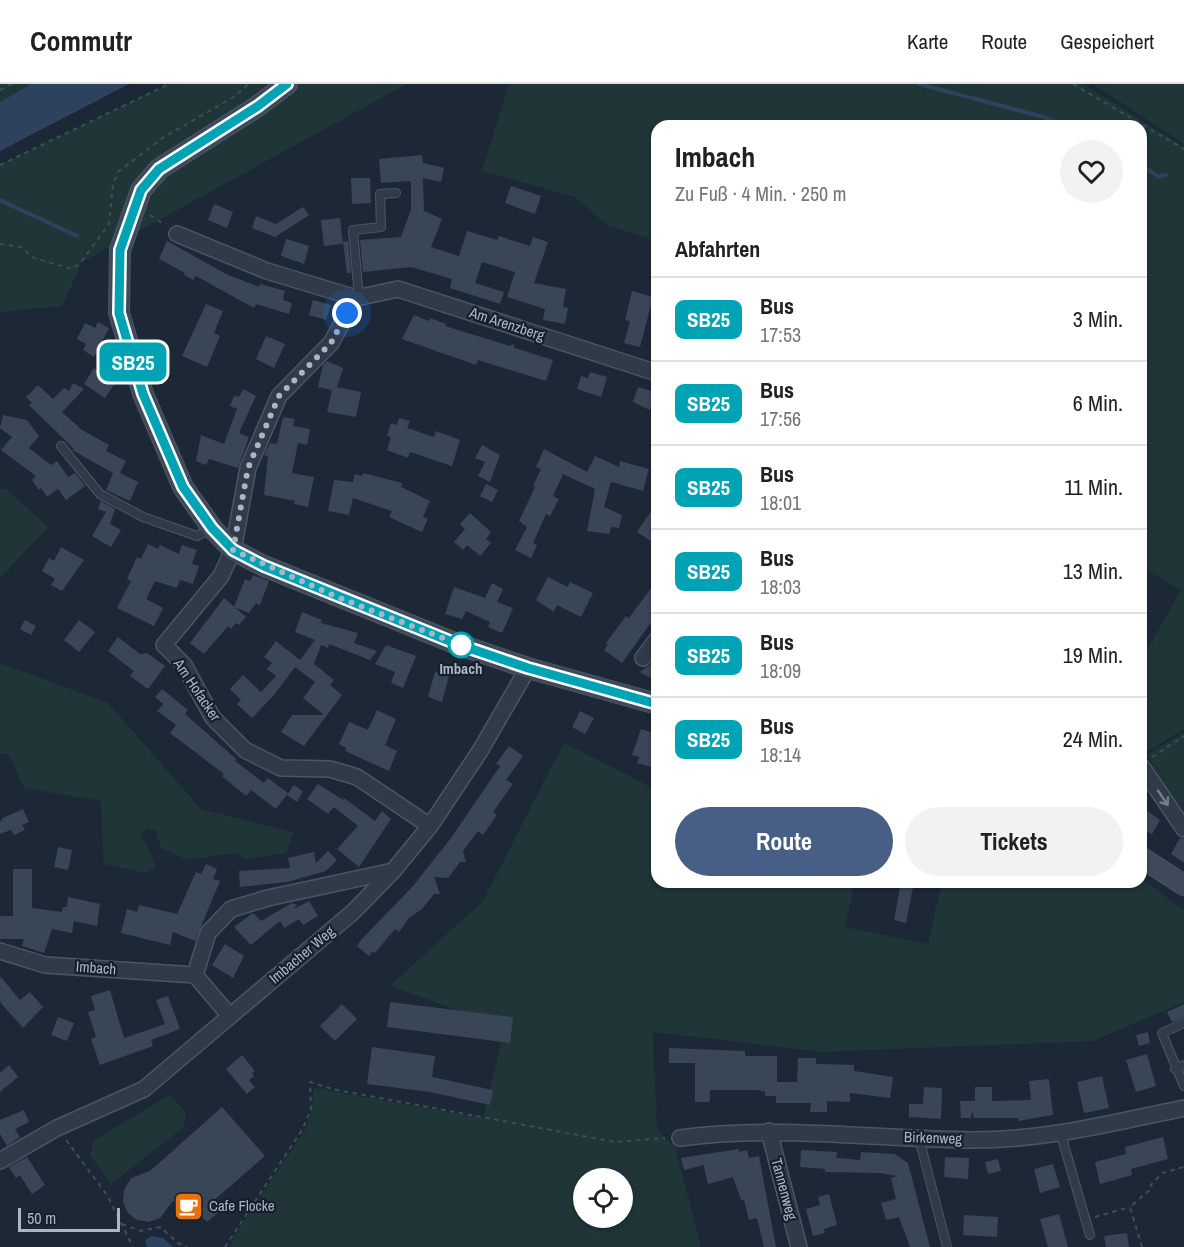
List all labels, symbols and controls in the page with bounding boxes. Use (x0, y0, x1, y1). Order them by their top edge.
text: Commutr (30, 22, 132, 60)
text: Karte (907, 27, 948, 56)
text: Route (981, 27, 1027, 56)
text: Gespeichert (1060, 27, 1154, 56)
text: Imbach (675, 138, 755, 176)
button: heart (1060, 140, 1123, 203)
text: Zu Fuß · 4 Min. · 250 m (675, 180, 846, 207)
text: Abfahrten (675, 234, 760, 264)
text: Bus (760, 291, 794, 321)
your location (332, 298, 362, 328)
street label: Am Arenzberg (466, 301, 548, 346)
text: 3 Min. (1073, 304, 1123, 334)
text: SB25 (687, 305, 730, 334)
text: 17:53 (760, 321, 801, 348)
line badge: SB25 (91, 342, 175, 382)
text: SB25 (111, 348, 155, 377)
text: Bus (760, 375, 794, 405)
text: 6 Min. (1073, 388, 1123, 418)
text: SB25 (687, 389, 730, 418)
text: 17:56 (760, 405, 801, 432)
text: Bus (760, 459, 794, 489)
text: 11 Min. (1064, 472, 1123, 502)
text: SB25 (687, 473, 730, 502)
text: 18:01 (760, 489, 801, 516)
text: Bus (760, 543, 794, 573)
text: 13 Min. (1063, 556, 1123, 586)
text: SB25 (687, 557, 730, 586)
text: 18:03 (760, 573, 801, 600)
text: Bus (760, 627, 794, 657)
marker: Imbach (448, 632, 474, 658)
text: 19 Min. (1063, 640, 1123, 670)
text: SB25 (687, 641, 730, 670)
street label: Am Hofacker (168, 654, 226, 725)
text: 18:09 (760, 657, 801, 684)
place label: Imbach (439, 658, 483, 679)
text: Bus (760, 711, 794, 741)
text: 24 Min. (1063, 724, 1123, 754)
text: SB25 (687, 725, 730, 754)
text: 18:14 (760, 741, 801, 768)
one-way arrow (1157, 789, 1169, 806)
button: Route (675, 807, 893, 876)
button: Tickets (905, 807, 1123, 876)
street label: Imbacher Weg (264, 921, 339, 988)
street label: Imbach (75, 956, 117, 979)
street label: Birkenweg (904, 1126, 963, 1149)
street label: Tannenweg (766, 1156, 803, 1222)
map controls (573, 1168, 633, 1228)
button: locate (573, 1168, 633, 1228)
cafe icon: Cafe Flocke (172, 1190, 204, 1222)
place label: Cafe Flocke (209, 1195, 275, 1216)
scale bar (18, 1205, 120, 1232)
text: 50 m (27, 1207, 56, 1229)

